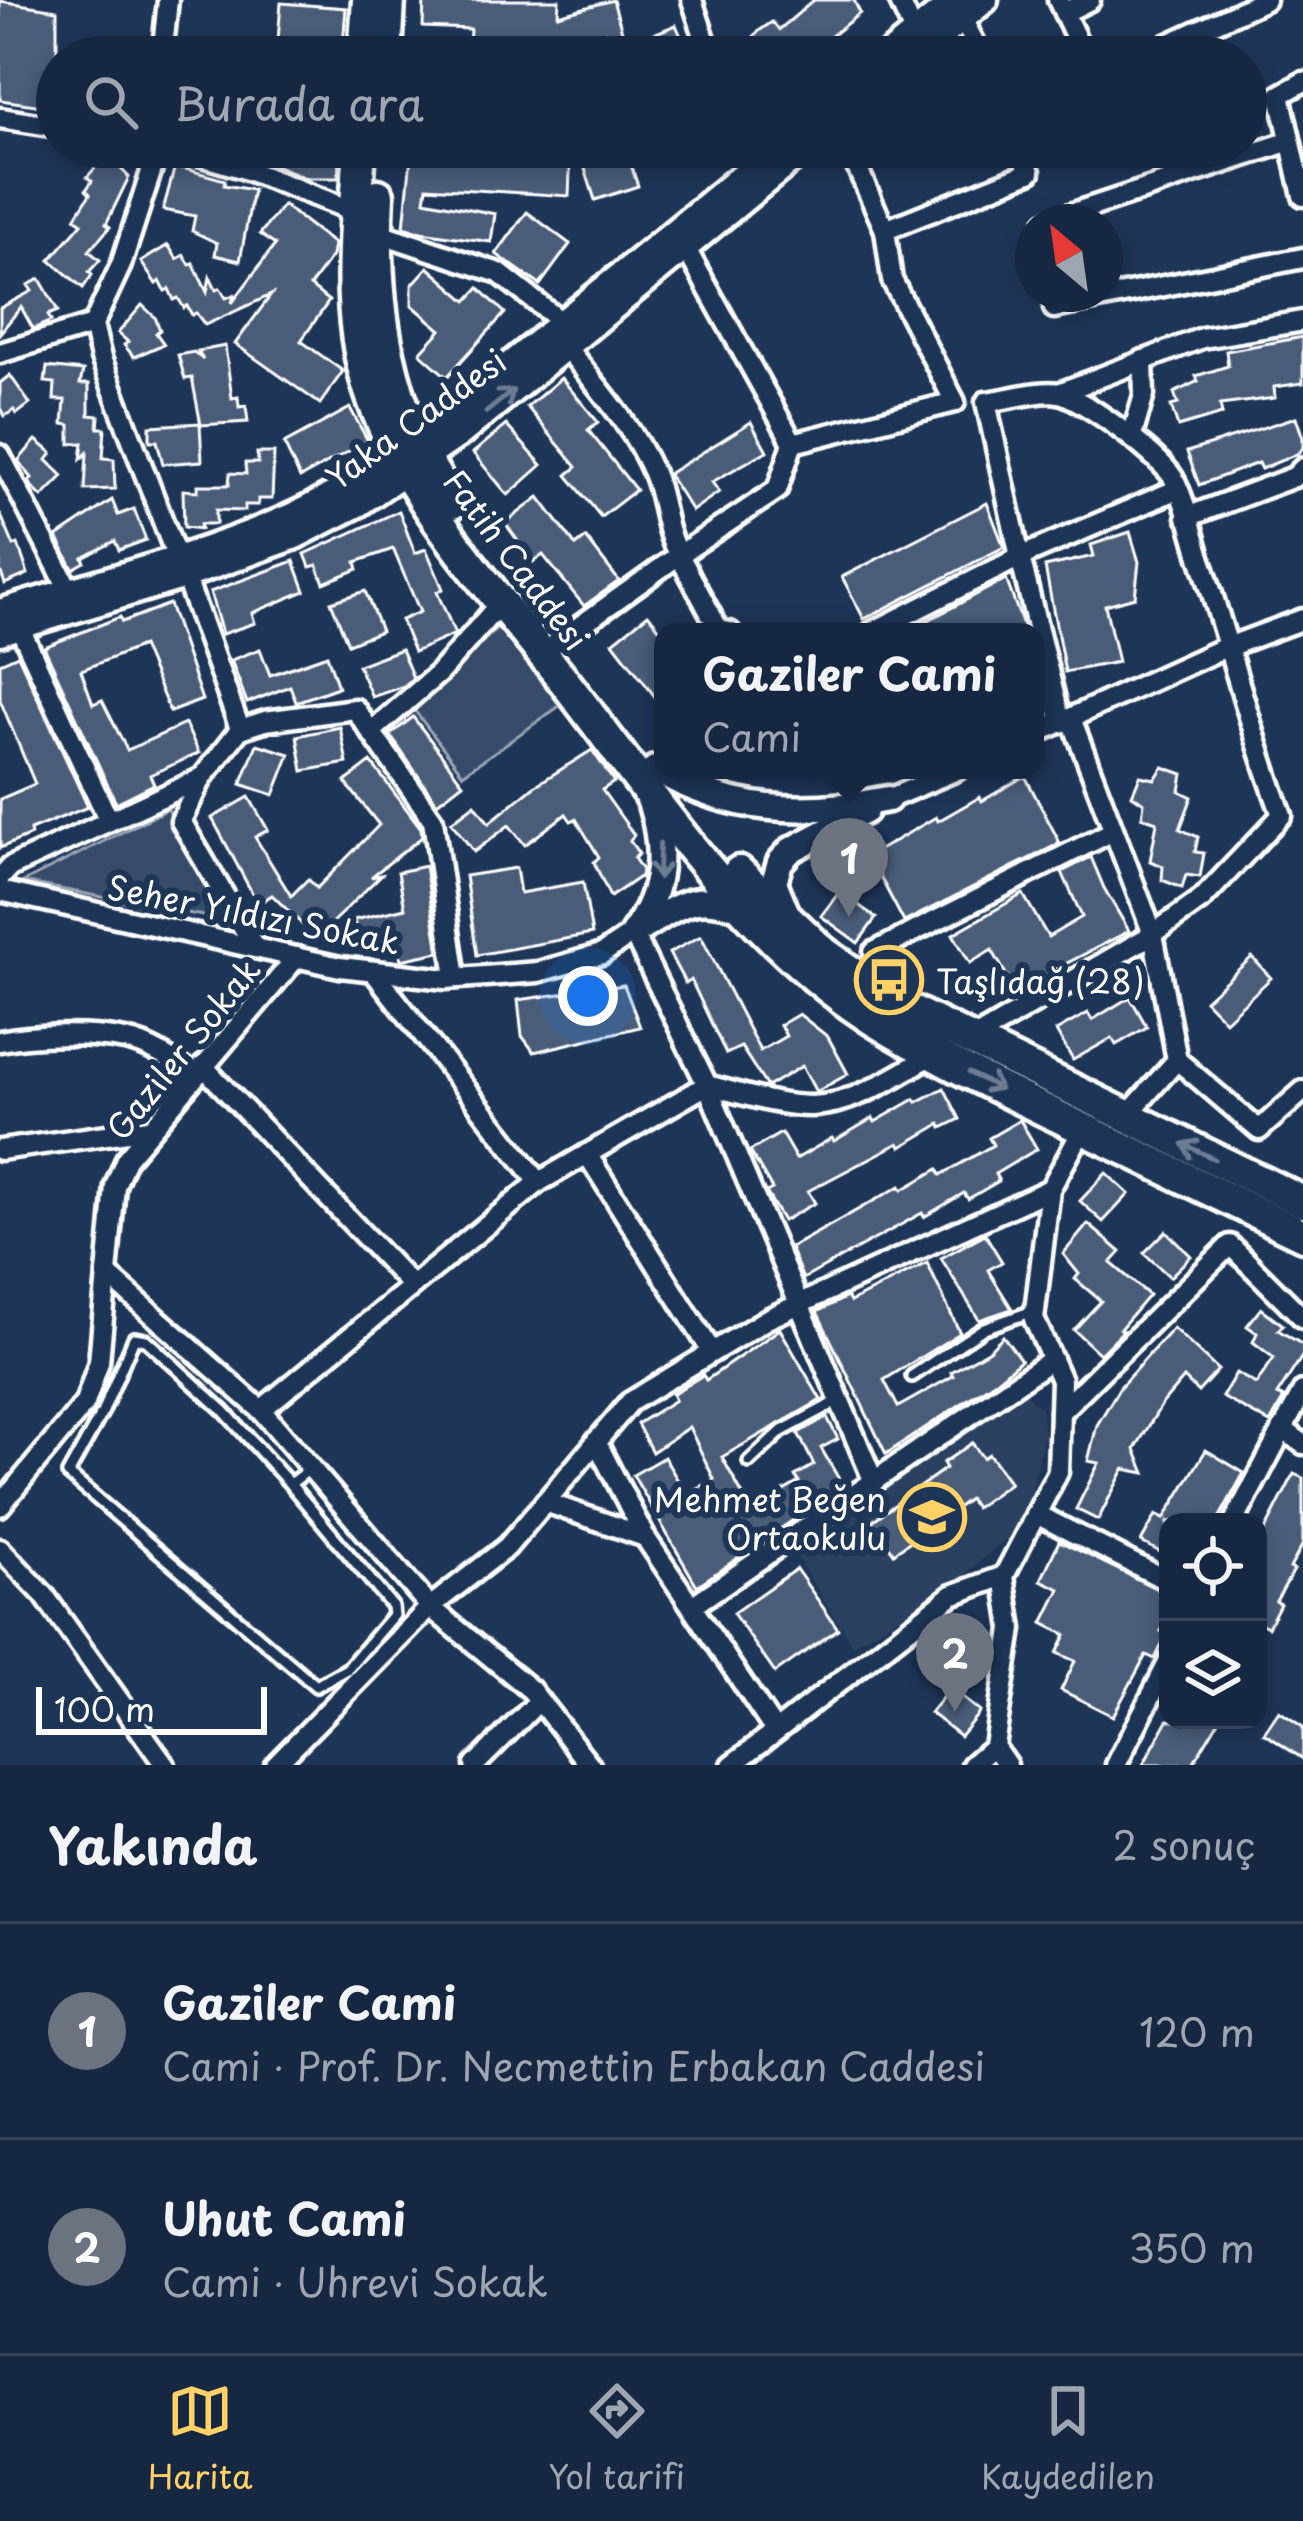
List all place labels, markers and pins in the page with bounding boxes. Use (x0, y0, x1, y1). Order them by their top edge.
pin: 1 (810, 818, 888, 917)
bus stop icon: Taşlıdağ (28) (854, 945, 924, 1015)
place label: Taşlıdağ (28) (936, 955, 1145, 1005)
place label: Mehmet Beğen Ortaokulu (654, 1473, 886, 1561)
school or university icon: Mehmet Beğen Ortaokulu (897, 1482, 967, 1552)
pin: 2 (916, 1613, 994, 1712)

